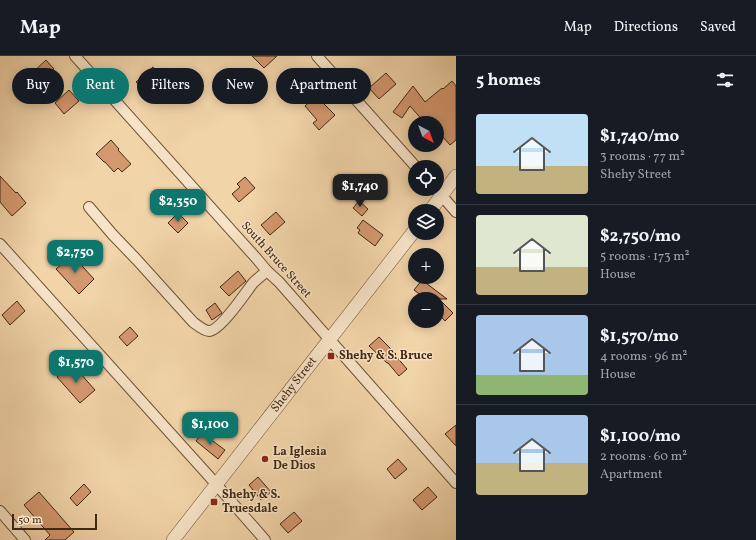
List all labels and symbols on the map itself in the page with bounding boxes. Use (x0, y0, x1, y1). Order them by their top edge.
north arrow (408, 116, 444, 152)
pin: $1,740 (327, 174, 393, 208)
pin: $2,350 (145, 189, 211, 223)
street label: South Bruce Street (237, 218, 315, 302)
pin: $2,750 (42, 240, 108, 274)
place label: Shehy & S. Bruce (339, 348, 433, 364)
pin: $1,570 (43, 350, 109, 384)
marker: Shehy & S. Bruce (326, 351, 336, 361)
street label: Shehy Street (268, 354, 321, 416)
pin: $1,100 (177, 412, 243, 446)
place label: La Iglesia De Dios (273, 444, 327, 474)
marker: La Iglesia De Dios (260, 454, 270, 464)
place label: Shehy & S. Truesdale (222, 487, 280, 517)
marker: Shehy & S. Truesdale (209, 497, 219, 507)
scale bar (12, 512, 97, 531)

